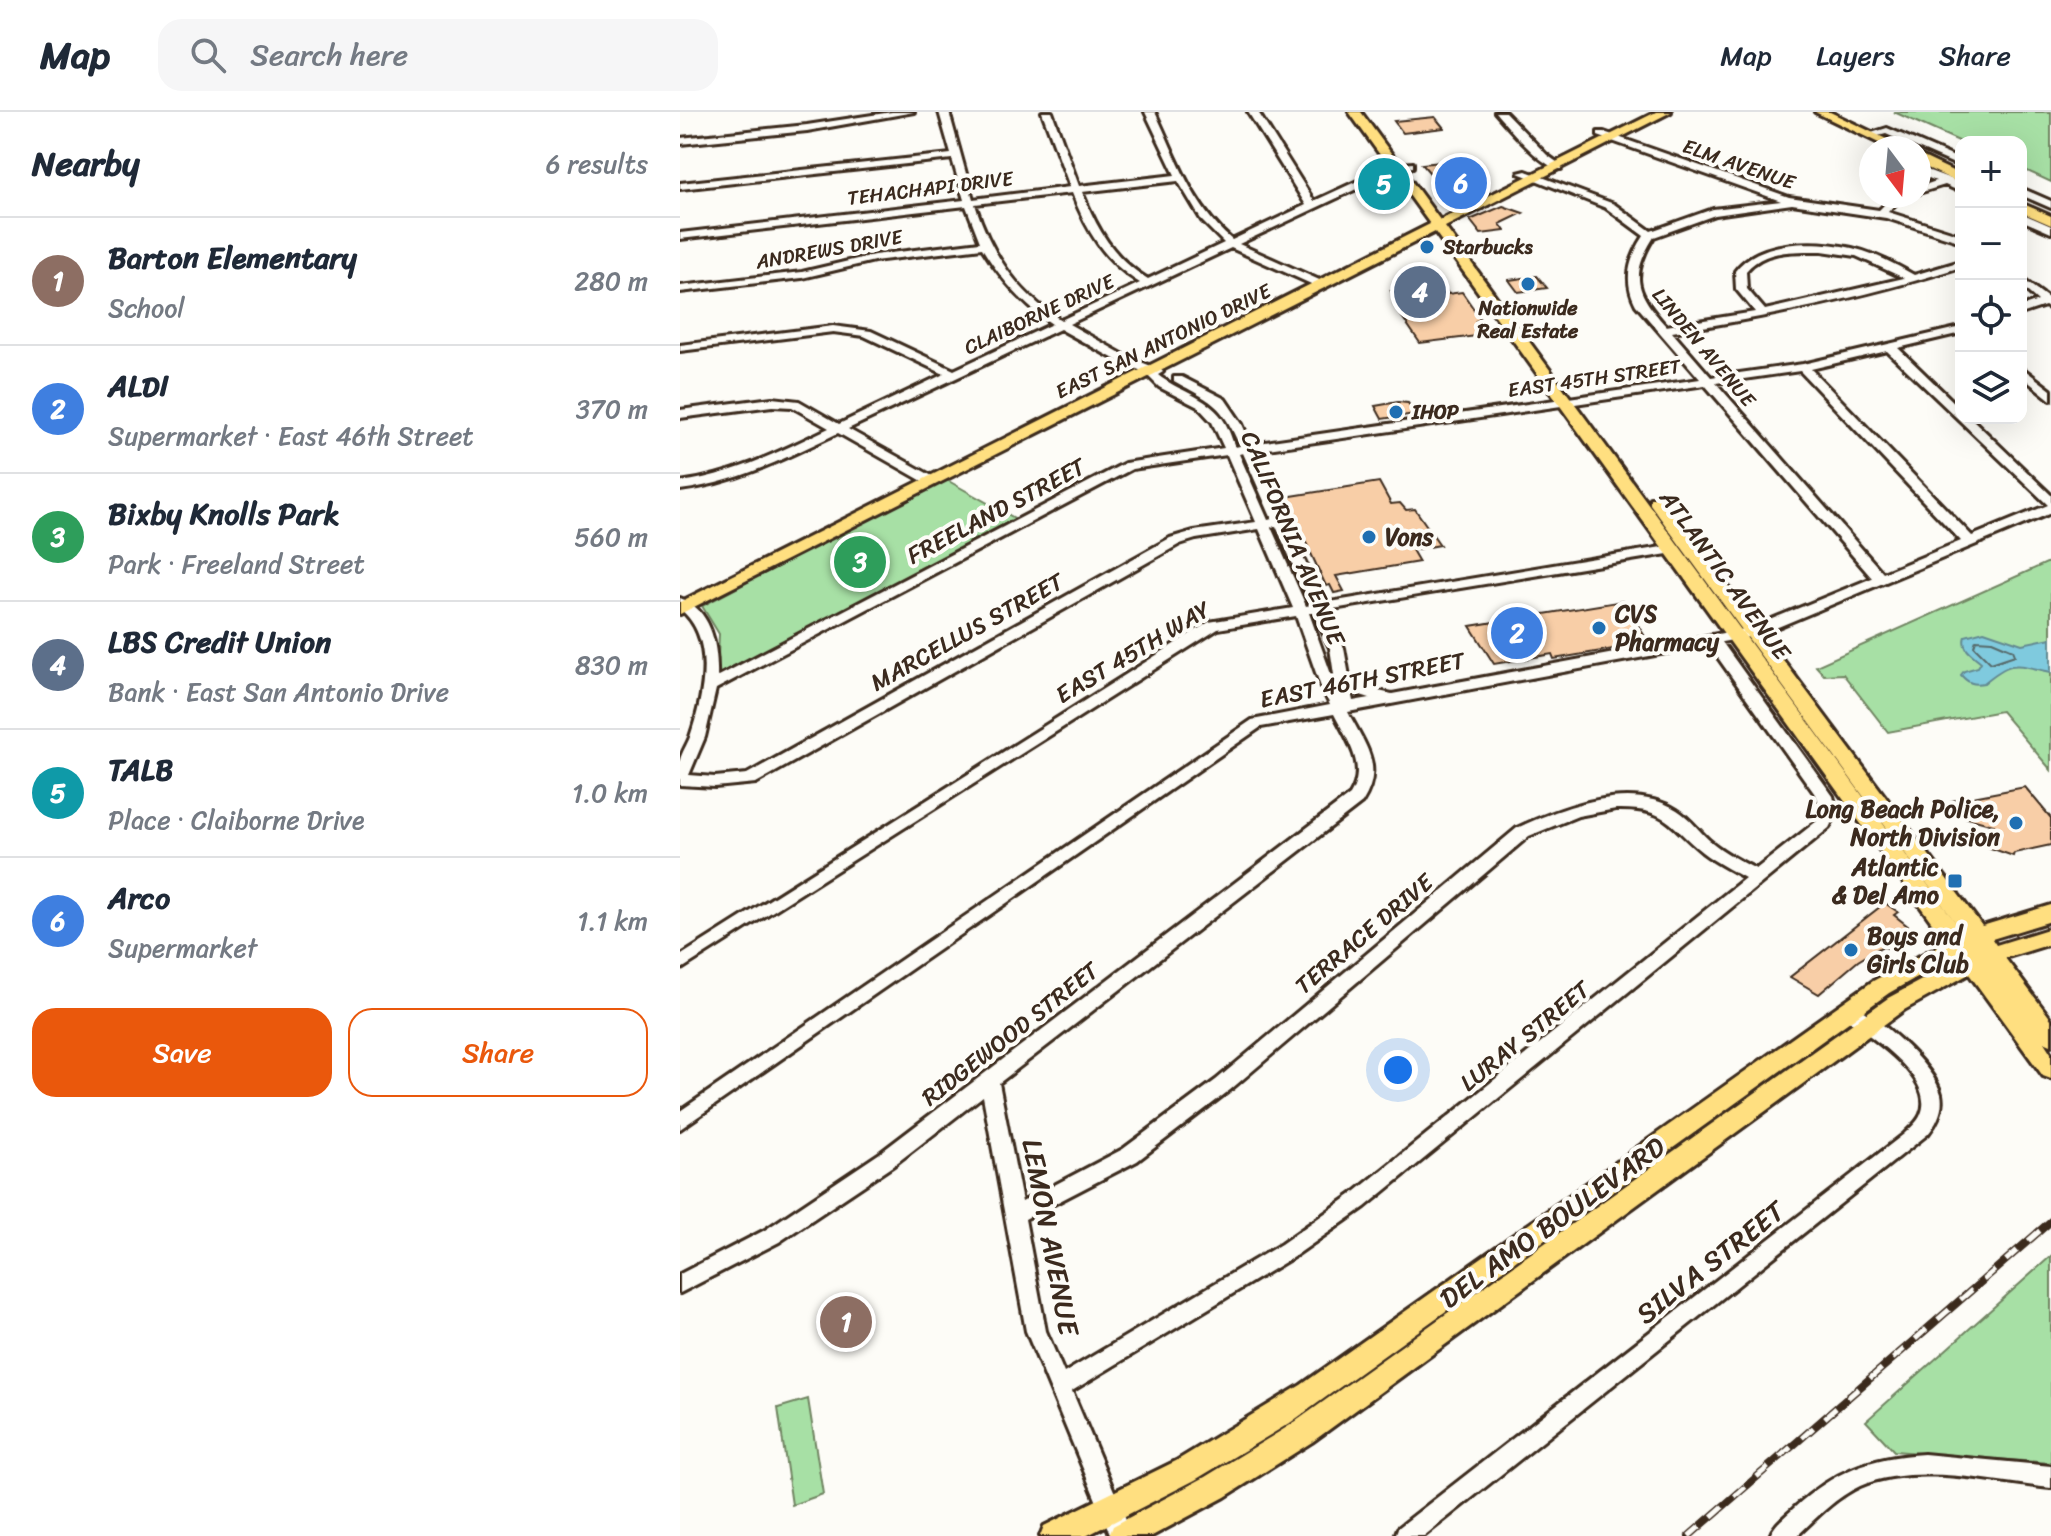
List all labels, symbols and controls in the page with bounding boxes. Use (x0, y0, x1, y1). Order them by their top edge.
search box (158, 19, 718, 91)
text: Map (40, 22, 110, 89)
text: Search here (250, 28, 408, 82)
text: Map (1720, 31, 1772, 80)
text: Layers (1816, 31, 1895, 80)
text: Share (1939, 31, 2011, 80)
icon: search (186, 33, 230, 77)
street label: ELM AVENUE (1678, 129, 1802, 201)
text: Nearby (32, 134, 140, 194)
north arrow (1859, 136, 1931, 208)
map controls (1955, 136, 2027, 424)
button: + (1955, 136, 2027, 208)
text: 6 results (546, 141, 648, 187)
pin: 6 (1435, 153, 1487, 213)
pin: 5 (1358, 154, 1410, 214)
street label: TEHACHAPI DRIVE (845, 161, 1017, 216)
button: − (1955, 208, 2027, 280)
street label: ANDREWS DRIVE (752, 219, 907, 280)
place label: Starbucks (1442, 230, 1534, 265)
text: Barton Elementary (108, 231, 357, 285)
marker: Starbucks (1418, 238, 1436, 256)
text: 1 (52, 258, 64, 304)
text: 280 m (574, 258, 648, 304)
pin: 4 (1394, 262, 1446, 322)
street label: CLAIBORNE DRIVE (958, 263, 1122, 365)
street label: EAST SAN ANTONIO DRIVE (1049, 273, 1279, 409)
marker: Nationwide Real Estate (1519, 275, 1537, 293)
street label: LINDEN AVENUE (1643, 280, 1766, 417)
button: locate (1955, 280, 2027, 352)
text: School (108, 285, 185, 331)
place label: Nationwide Real Estate (1477, 291, 1579, 349)
street label: EAST 45TH STREET (1506, 349, 1684, 408)
button: layers (1955, 352, 2027, 424)
text: ALDI (108, 359, 169, 413)
text: 2 (50, 386, 66, 432)
text: 370 m (576, 386, 648, 432)
place label: IHOP (1411, 395, 1459, 430)
marker: IHOP (1387, 403, 1405, 421)
text: Supermarket · East 46th Street (108, 413, 474, 459)
street label: CALIFORNIA AVENUE (1229, 424, 1358, 653)
street label: FREELAND STREET (899, 445, 1095, 576)
street label: ATLANTIC AVENUE (1648, 480, 1803, 671)
text: Bixby Knolls Park (108, 487, 340, 541)
text: 3 (51, 514, 65, 560)
text: 560 m (574, 514, 648, 560)
place label: Vons (1385, 516, 1434, 558)
marker: Vons (1360, 528, 1378, 546)
pin: 3 (834, 532, 886, 592)
text: Park · Freeland Street (108, 541, 365, 587)
street label: MARCELLUS STREET (862, 560, 1073, 703)
street label: EAST 45TH WAY (1047, 588, 1220, 715)
place label: CVS Pharmacy (1614, 593, 1719, 663)
pin: 2 (1491, 603, 1543, 663)
text: LBS Credit Union (108, 615, 331, 669)
marker: CVS Pharmacy (1590, 619, 1608, 637)
street label: EAST 46TH STREET (1256, 639, 1469, 720)
text: 4 (50, 642, 66, 688)
text: 830 m (575, 642, 648, 688)
text: Bank · East San Antonio Drive (108, 669, 449, 715)
text: TALB (108, 743, 174, 797)
text: 5 (50, 770, 66, 816)
text: 1.0 km (572, 770, 648, 816)
place label: Long Beach Police, North Division (1805, 788, 2000, 858)
text: Place · Claiborne Drive (108, 797, 365, 843)
marker: Long Beach Police, North Division (2007, 814, 2025, 832)
place label: Atlantic & Del Amo (1831, 846, 1940, 916)
street label: TERRACE DRIVE (1285, 862, 1444, 1005)
text: Arco (108, 871, 170, 925)
marker: Atlantic & Del Amo (1946, 872, 1964, 890)
text: 6 (51, 898, 65, 944)
text: 1.1 km (577, 898, 648, 944)
place label: Boys and Girls Club (1867, 915, 1969, 985)
text: Supermarket (108, 925, 257, 971)
marker: Boys and Girls Club (1842, 941, 1860, 959)
street label: RIDGEWOOD STREET (912, 950, 1110, 1117)
street label: LURAY STREET (1450, 969, 1601, 1102)
button: Save (32, 1008, 332, 1097)
button: Share (348, 1008, 648, 1097)
your location (1378, 1050, 1418, 1090)
street label: DEL AMO BOULEVARD (1429, 1123, 1676, 1322)
street label: LEMON AVENUE (1007, 1135, 1094, 1341)
street label: SILVA STREET (1624, 1187, 1797, 1337)
pin: 1 (820, 1292, 872, 1352)

